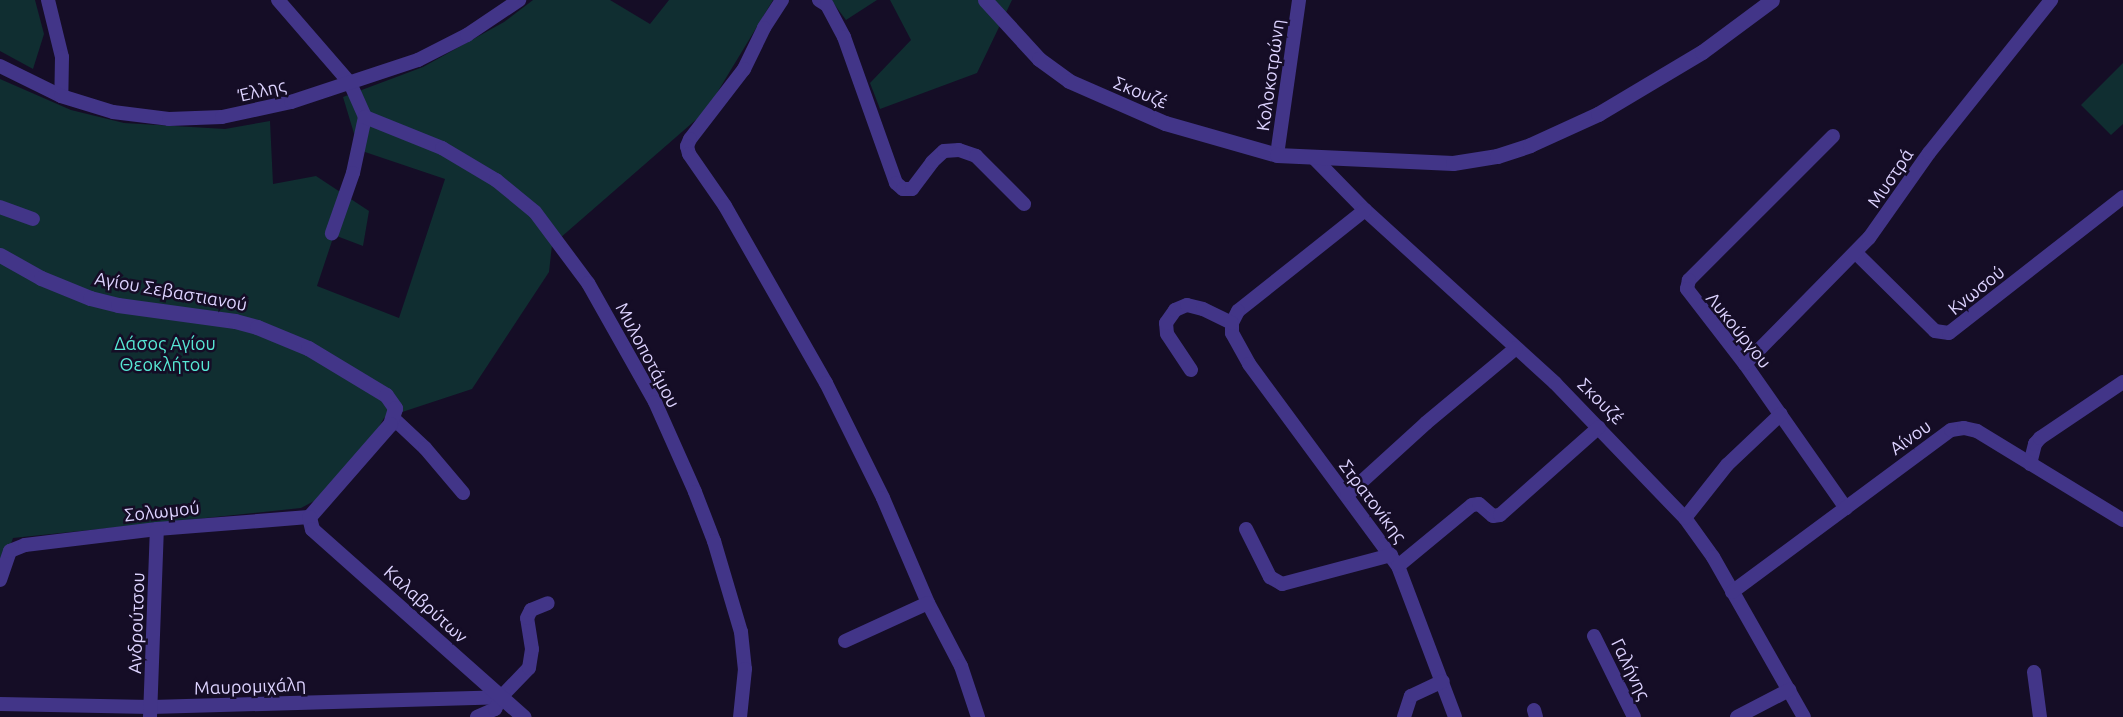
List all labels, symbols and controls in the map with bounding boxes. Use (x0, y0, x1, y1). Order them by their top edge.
street label: Κολοκοτρώνη (1251, 18, 1289, 132)
street label: Σκουζέ (1111, 71, 1171, 113)
street label: Έλλης (236, 74, 288, 106)
street label: Μυστρά (1862, 144, 1918, 212)
street label: Κνωσού (1943, 261, 2009, 319)
street label: Αγίου Σεβαστιανού (93, 267, 249, 315)
street label: Λυκούργου (1702, 288, 1776, 372)
street label: Μυλοποτάμου (611, 299, 685, 411)
park label: Δάσος Αγίου Θεοκλήτου (114, 333, 216, 376)
street label: Σκουζέ (1573, 373, 1629, 429)
street label: Αίνου (1885, 415, 1935, 459)
street label: Στρατονίκης (1335, 455, 1411, 547)
street label: Σολωμού (123, 496, 201, 526)
street label: Καλαβρύτων (380, 561, 472, 647)
street label: Ανδρούτσου (123, 572, 149, 674)
street label: Γαλήνης (1607, 635, 1655, 703)
street label: Μαυρομιχάλη (194, 673, 306, 699)

